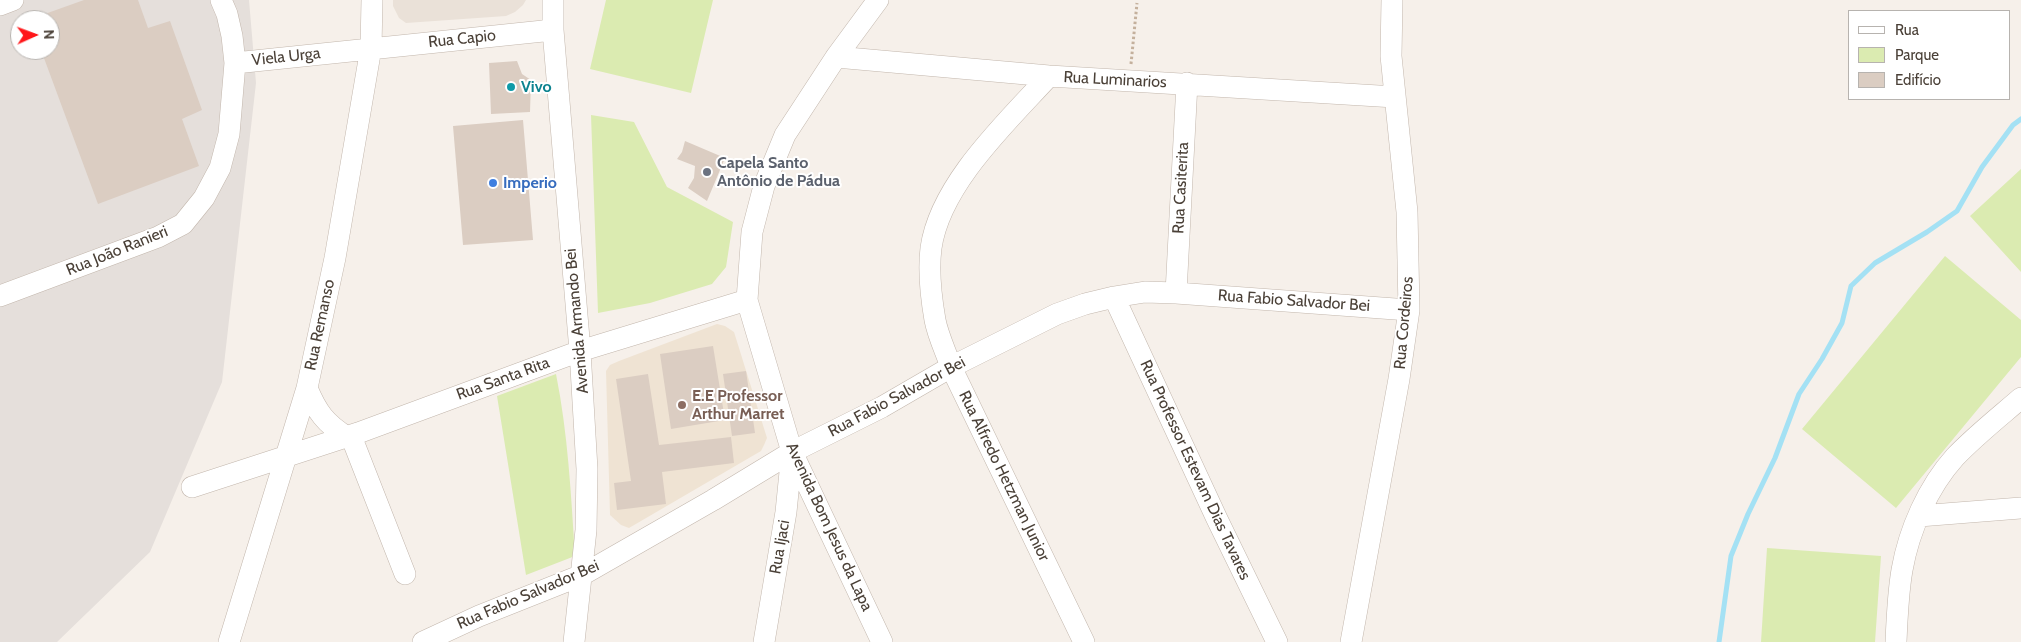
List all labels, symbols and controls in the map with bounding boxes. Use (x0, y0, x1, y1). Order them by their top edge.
north arrow (10, 10, 60, 60)
legend (1848, 10, 2011, 100)
text: Rua (1895, 21, 1919, 39)
street label: Rua Capio (427, 26, 497, 52)
text: N (40, 29, 58, 40)
street label: Viela Urga (251, 44, 321, 70)
text: Parque (1895, 46, 1939, 64)
street label: Rua Luminarios (1063, 68, 1167, 92)
text: Edifício (1895, 71, 1941, 89)
place label: Vivo (521, 77, 552, 97)
marker: Vivo (505, 81, 517, 93)
street label: Rua Casiterita (1169, 142, 1193, 234)
place label: Capela Santo Antônio de Pádua (717, 153, 840, 191)
marker: Capela Santo Antônio de Pádua (701, 166, 713, 178)
place label: Imperio (503, 173, 557, 193)
marker: Imperio (487, 177, 499, 189)
street label: Rua João Ranieri (63, 222, 171, 280)
street label: Avenida Armando Bei (561, 248, 593, 394)
street label: Rua Cordeiros (1390, 276, 1418, 370)
street label: Rua Remanso (301, 278, 339, 372)
street label: Rua Fabio Salvador Bei (1217, 286, 1371, 316)
street label: Rua Santa Rita (454, 353, 552, 405)
street label: Rua Fabio Salvador Bei (825, 353, 969, 441)
street label: Rua Professor Estevam Dias Tavares (1135, 357, 1255, 583)
place label: E.E Professor Arthur Marret (692, 386, 785, 424)
street label: Rua Alfredo Hetzman Junior (954, 388, 1054, 564)
marker: E.E Professor Arthur Marret (676, 399, 688, 411)
street label: Avenida Bom Jesus da Lapa (782, 440, 876, 614)
street label: Rua Ijaci (766, 518, 794, 576)
street label: Rua Fabio Salvador Bei (454, 556, 602, 634)

